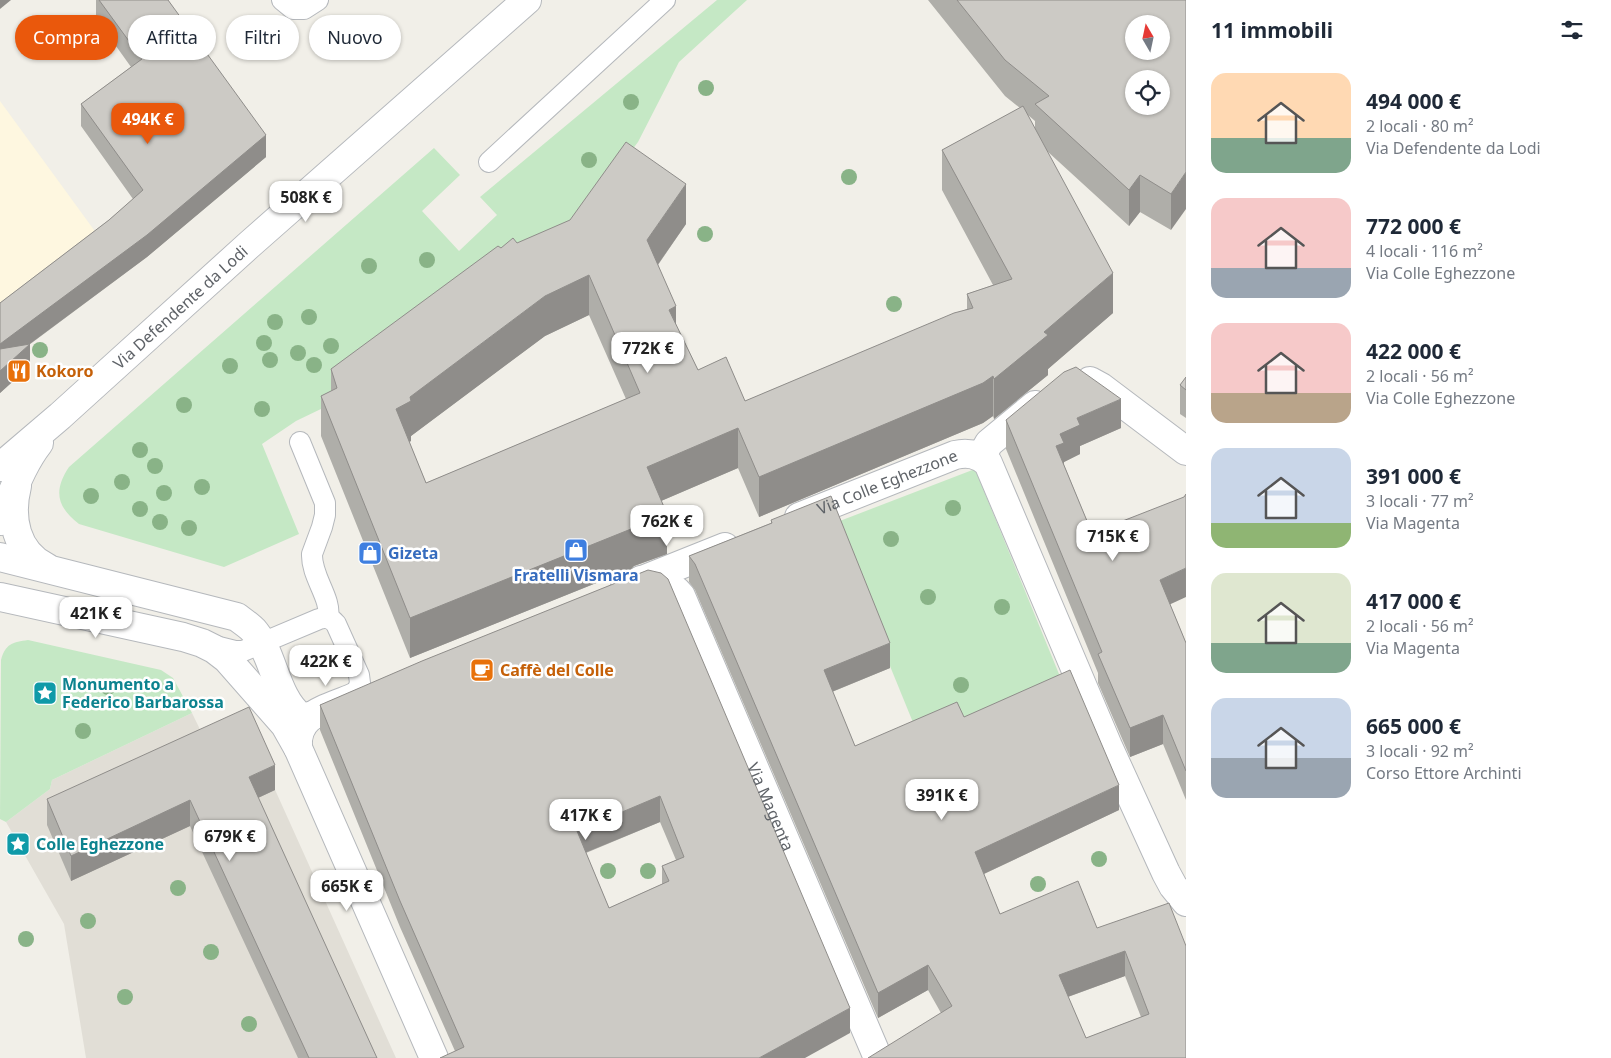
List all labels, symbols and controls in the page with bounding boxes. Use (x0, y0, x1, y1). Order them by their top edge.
chip: Compra (15, 15, 118, 60)
chip: Affitta (128, 15, 216, 60)
chip: Filtri (226, 15, 299, 60)
chip: Nuovo (309, 15, 401, 60)
north arrow (1125, 15, 1170, 60)
map controls (1125, 15, 1170, 115)
text: 11 immobili (1211, 16, 1333, 44)
icon: filters (1558, 16, 1586, 44)
button: locate (1125, 70, 1170, 115)
text: 494 000 € (1366, 87, 1461, 115)
icon: home (1251, 93, 1311, 153)
pin: 494K € (107, 102, 189, 145)
text: 494K € (122, 108, 174, 130)
text: 2 locali · 80 m² (1366, 115, 1474, 137)
text: Via Defendente da Lodi (1366, 137, 1541, 159)
pin: 508K € (265, 180, 347, 223)
text: 508K € (280, 186, 332, 208)
text: 772 000 € (1366, 212, 1461, 240)
icon: home (1251, 218, 1311, 278)
street label: Via Defendente da Lodi (108, 240, 252, 374)
text: 4 locali · 116 m² (1366, 240, 1483, 262)
text: Via Colle Eghezzone (1366, 262, 1515, 284)
pin: 772K € (607, 332, 689, 374)
text: 772K € (622, 337, 674, 359)
text: 422 000 € (1366, 337, 1461, 365)
icon: home (1251, 343, 1311, 403)
restaurant icon: Kokoro (6, 358, 32, 384)
place label: Kokoro (36, 360, 93, 382)
text: 2 locali · 56 m² (1366, 365, 1474, 387)
text: Via Colle Eghezzone (1366, 387, 1515, 409)
street label: Via Colle Eghezzone (814, 444, 961, 520)
text: 391 000 € (1366, 462, 1461, 490)
icon: home (1251, 468, 1311, 528)
text: 3 locali · 77 m² (1366, 490, 1474, 512)
pin: 762K € (626, 504, 708, 547)
text: 762K € (641, 510, 693, 532)
text: Via Magenta (1366, 512, 1460, 534)
pin: 715K € (1072, 520, 1154, 562)
text: 715K € (1087, 525, 1139, 547)
shop icon: Fratelli Vismara (563, 537, 589, 563)
shop icon: Gizeta (357, 540, 383, 566)
place label: Gizeta (388, 542, 438, 564)
place label: Fratelli Vismara (514, 564, 639, 586)
text: 417 000 € (1366, 587, 1461, 615)
icon: home (1251, 593, 1311, 653)
pin: 421K € (55, 596, 137, 639)
text: 421K € (70, 602, 122, 624)
text: 2 locali · 56 m² (1366, 615, 1474, 637)
text: Via Magenta (1366, 637, 1460, 659)
pin: 422K € (285, 644, 367, 687)
text: 422K € (300, 650, 352, 672)
cafe icon: Caffè del Colle (469, 657, 495, 683)
place label: Caffè del Colle (500, 659, 614, 681)
place label: Monumento a Federico Barbarossa (62, 673, 224, 713)
place icon: Monumento a Federico Barbarossa (32, 680, 58, 706)
text: 665 000 € (1366, 712, 1461, 740)
icon: home (1251, 718, 1311, 778)
text: 3 locali · 92 m² (1366, 740, 1474, 762)
street label: Via Magenta (742, 759, 799, 854)
text: Corso Ettore Archinti (1366, 762, 1522, 784)
pin: 391K € (901, 778, 983, 821)
text: 391K € (916, 784, 968, 806)
pin: 417K € (545, 798, 627, 841)
text: 417K € (560, 804, 612, 826)
pin: 679K € (189, 820, 271, 862)
text: 679K € (204, 825, 256, 847)
place icon: Colle Eghezzone (5, 831, 31, 857)
place label: Colle Eghezzone (36, 833, 164, 855)
pin: 665K € (306, 870, 388, 912)
text: 665K € (321, 875, 373, 897)

